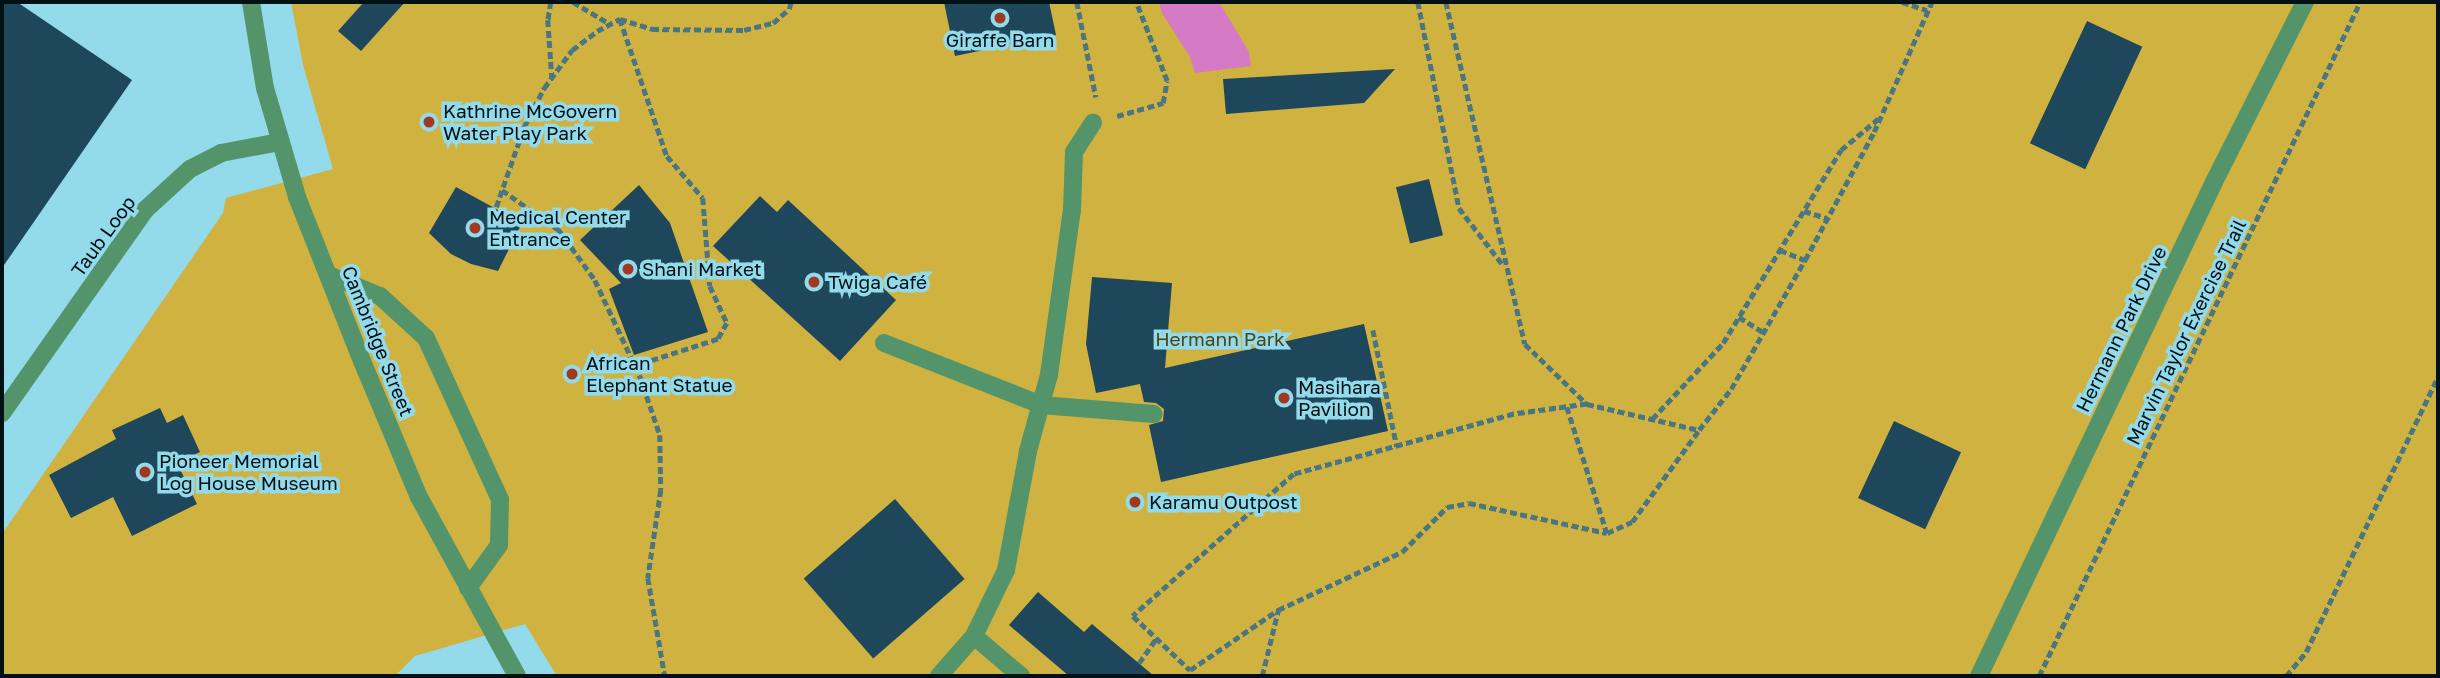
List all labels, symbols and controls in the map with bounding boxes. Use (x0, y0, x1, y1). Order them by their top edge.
marker: Giraffe Barn (992, 10, 1008, 26)
place label: Giraffe Barn (946, 29, 1054, 51)
place label: Kathrine McGovern Water Play Park (443, 100, 617, 144)
marker: Kathrine McGovern Water Play Park (421, 114, 437, 130)
street label: Taub Loop (66, 191, 140, 281)
place label: Medical Center Entrance (489, 206, 627, 250)
street label: Marvin Taylor Exercise Trail (2121, 215, 2251, 449)
marker: Medical Center Entrance (467, 220, 483, 236)
street label: Hermann Park Drive (2071, 242, 2171, 416)
place label: Shani Market (642, 258, 762, 280)
marker: Shani Market (620, 261, 636, 277)
street label: Cambridge Street (337, 263, 419, 419)
place label: Twiga Café (828, 271, 927, 293)
marker: Twiga Café (806, 274, 822, 290)
park label: Hermann Park (1155, 328, 1285, 350)
place label: African Elephant Statue (586, 352, 732, 396)
marker: African Elephant Statue (564, 366, 580, 382)
place label: Masihara Pavilion (1298, 376, 1381, 420)
marker: Masihara Pavilion (1276, 390, 1292, 406)
place label: Pioneer Memorial Log House Museum (159, 450, 338, 494)
marker: Pioneer Memorial Log House Museum (137, 464, 153, 480)
place label: Karamu Outpost (1149, 491, 1298, 513)
marker: Karamu Outpost (1127, 494, 1143, 510)

